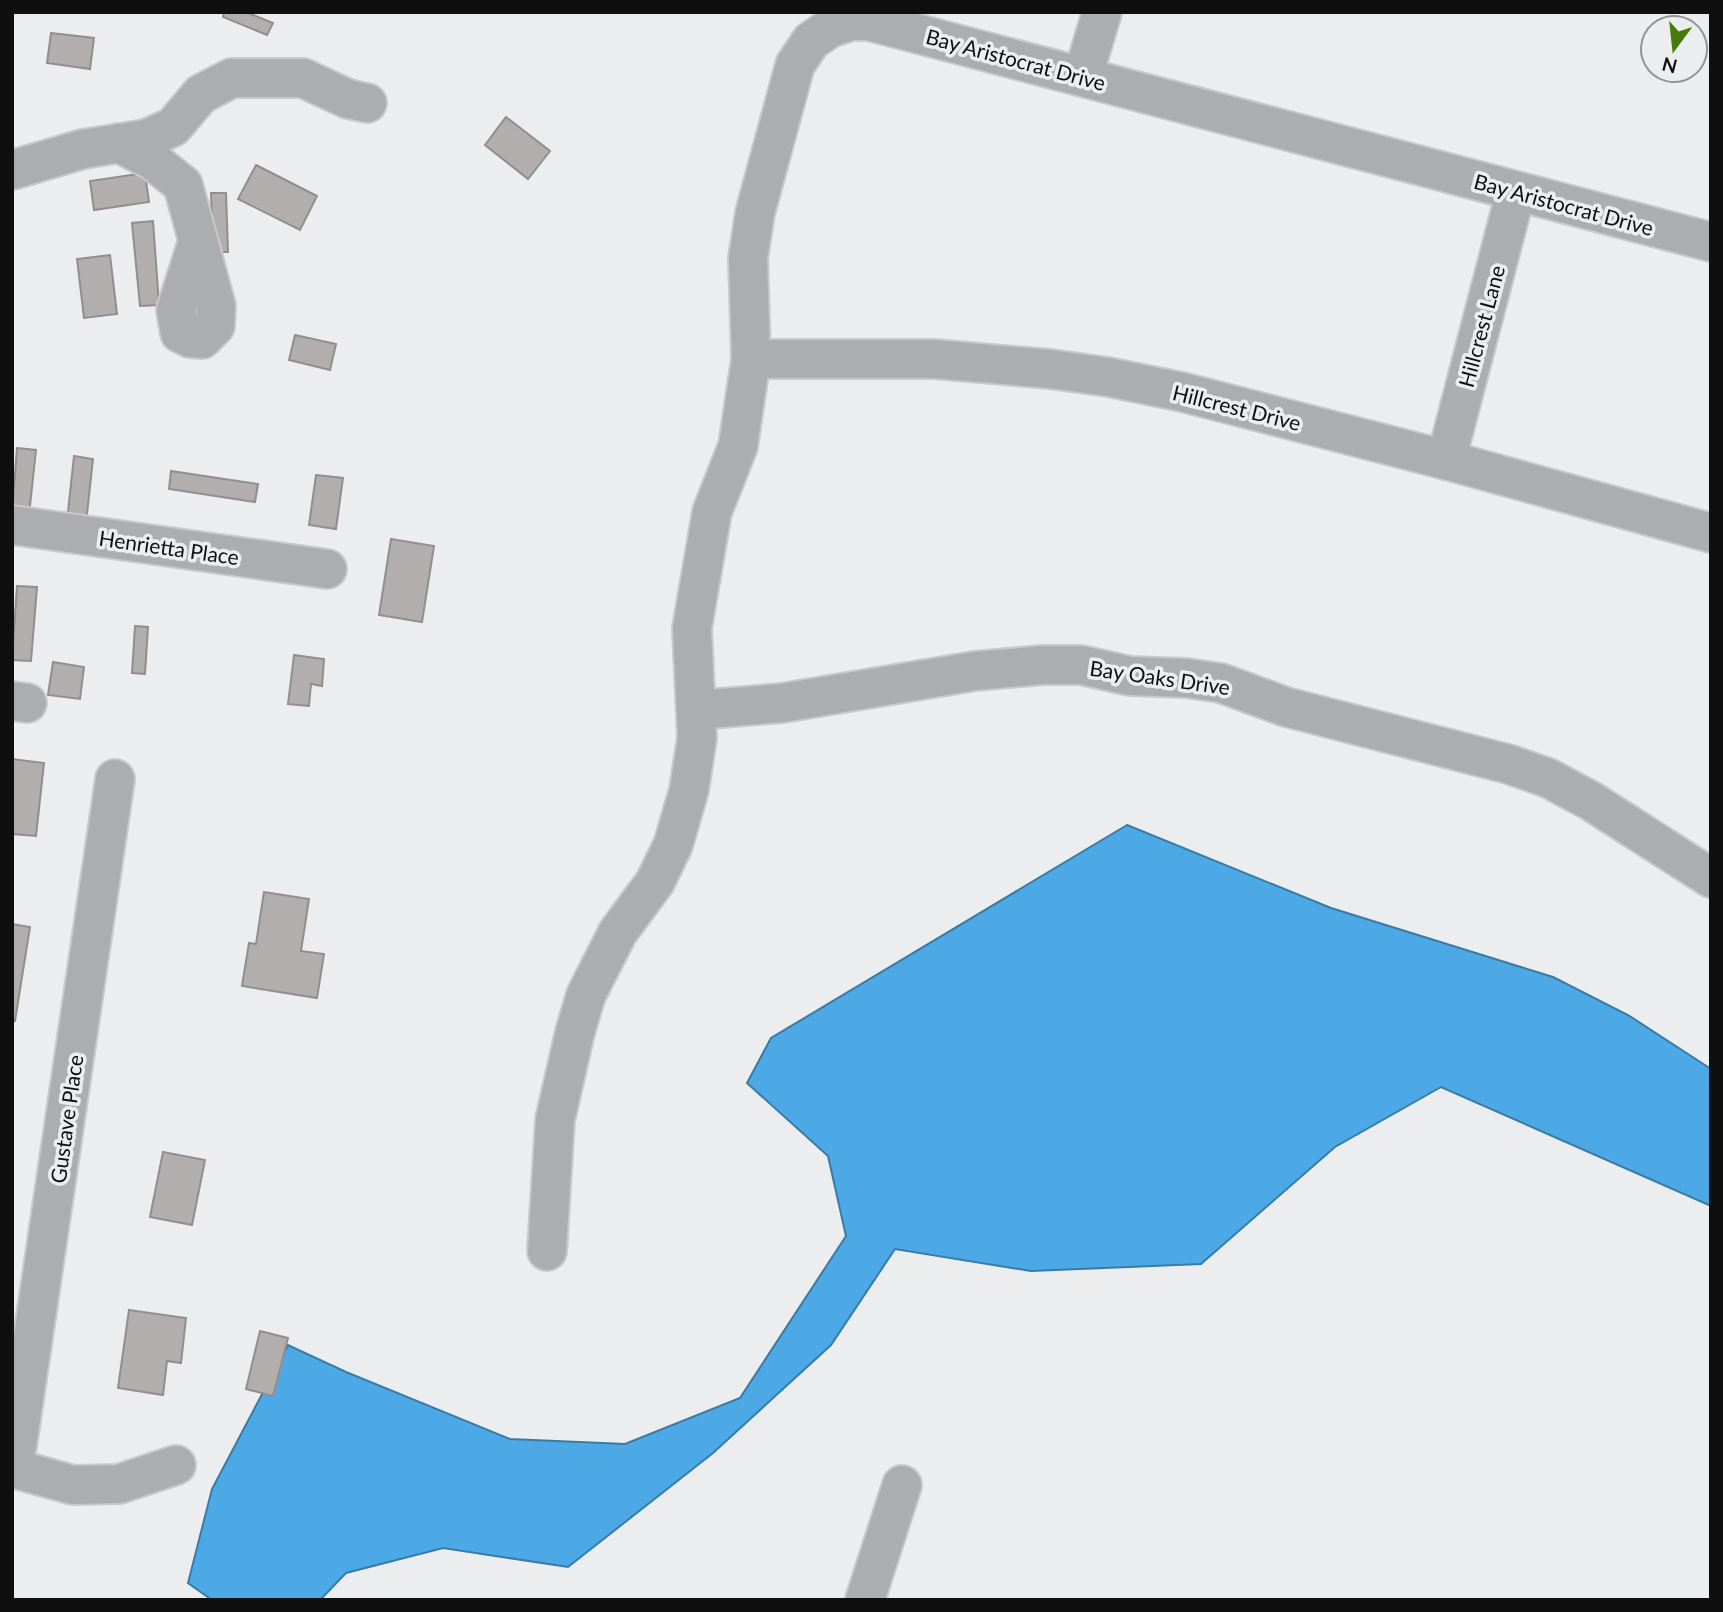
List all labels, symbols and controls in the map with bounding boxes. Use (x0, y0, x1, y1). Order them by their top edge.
north arrow (1639, 14, 1709, 84)
street label: Bay Aristocrat Drive (924, 23, 1108, 95)
text: N (1659, 53, 1680, 79)
street label: Bay Aristocrat Drive (1472, 168, 1656, 240)
street label: Hillcrest Lane (1453, 262, 1509, 390)
street label: Hillcrest Drive (1170, 379, 1304, 435)
street label: Henrietta Place (97, 525, 241, 569)
street label: Bay Oaks Drive (1088, 655, 1232, 699)
street label: Gustave Place (45, 1053, 87, 1185)

